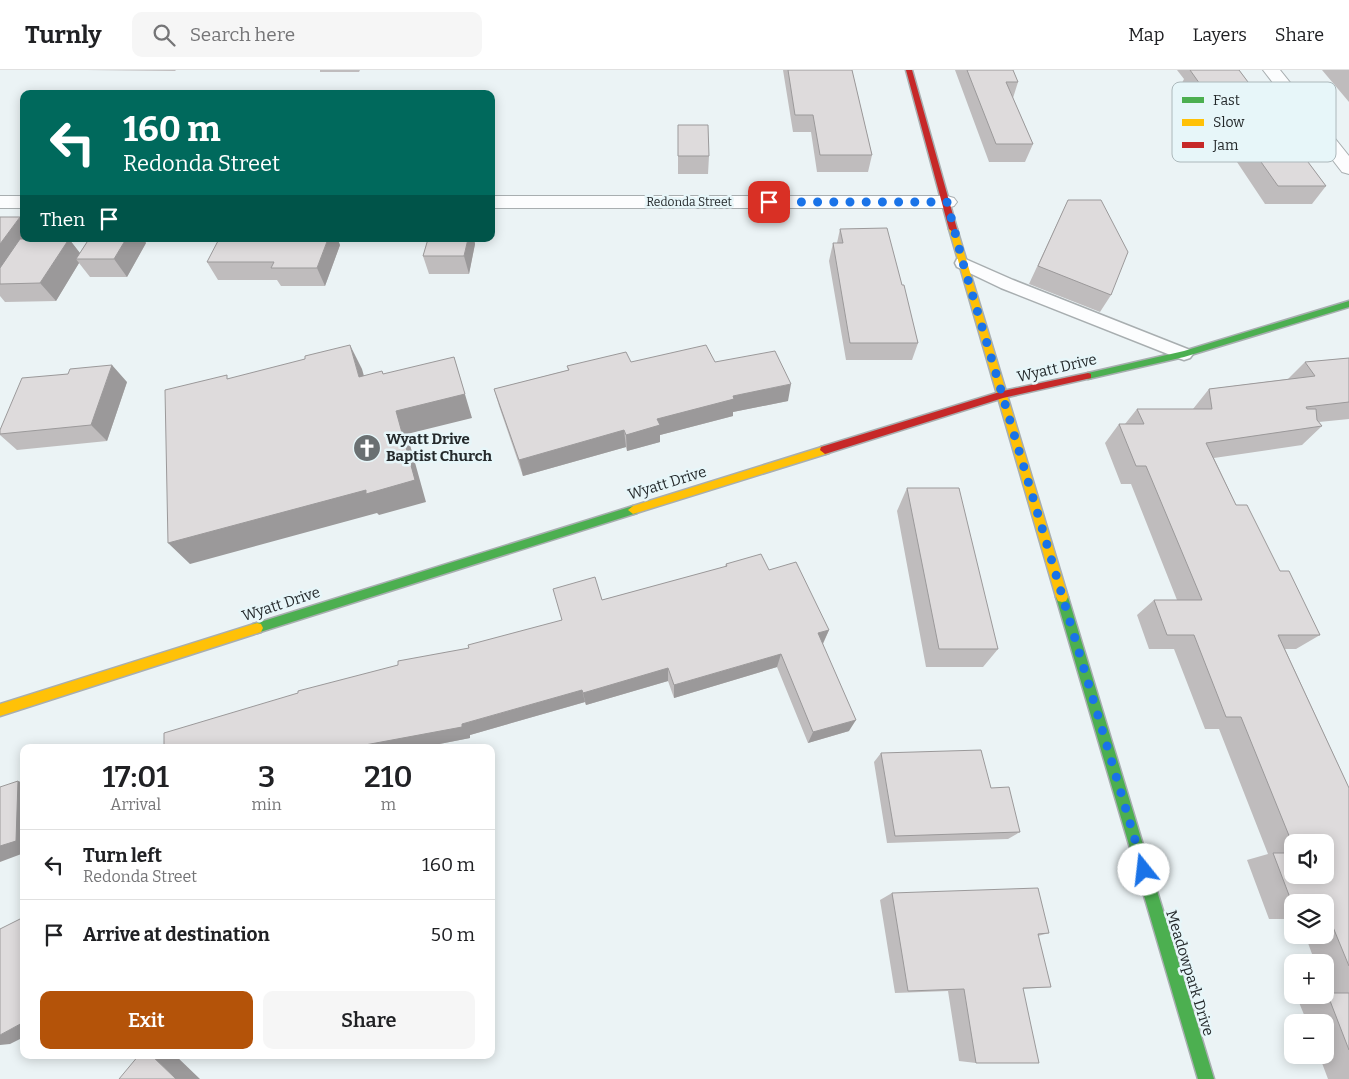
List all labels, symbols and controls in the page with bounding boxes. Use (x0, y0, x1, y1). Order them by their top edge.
search box (132, 12, 482, 57)
text: Turnly (25, 21, 102, 49)
icon: search (150, 21, 178, 49)
text: Search here (190, 23, 295, 46)
text: Map (1128, 24, 1164, 46)
text: Layers (1192, 24, 1247, 46)
text: Share (1275, 24, 1324, 46)
legend (1172, 82, 1336, 162)
text: Fast (1213, 92, 1240, 109)
text: 160 m (123, 108, 221, 150)
icon: left (40, 110, 105, 175)
text: Slow (1213, 114, 1245, 131)
text: Jam (1212, 137, 1239, 154)
text: Redonda Street (123, 150, 280, 177)
pin (748, 181, 790, 223)
icon: arrive (755, 188, 783, 216)
street label: Redonda Street (646, 195, 732, 209)
icon: arrive (95, 205, 123, 233)
text: Then (40, 208, 85, 231)
street label: Wyatt Drive (1015, 350, 1099, 386)
place label: Wyatt Drive Baptist Church (386, 430, 492, 465)
church icon: Wyatt Drive Baptist Church (352, 433, 382, 463)
street label: Wyatt Drive (626, 463, 708, 503)
street label: Wyatt Drive (240, 583, 322, 625)
text: 17:01 (102, 759, 169, 795)
text: 3 (258, 759, 275, 795)
text: 210 (364, 759, 413, 795)
text: Arrival (110, 795, 161, 814)
text: min (251, 795, 282, 814)
text: m (381, 795, 396, 814)
map controls (1284, 834, 1334, 1064)
button: sound (1284, 834, 1334, 884)
position arrow (1117, 843, 1169, 895)
text: Turn left (83, 844, 162, 867)
icon: left (40, 851, 68, 879)
text: 160 m (422, 853, 475, 876)
text: Redonda Street (83, 867, 197, 886)
button: layers (1284, 894, 1334, 944)
street label: Meadowpark Drive (1162, 908, 1218, 1038)
icon: arrive (40, 921, 68, 949)
text: Arrive at destination (83, 923, 270, 946)
text: 50 m (431, 923, 475, 946)
button: + (1284, 954, 1334, 1004)
button: Exit (40, 991, 253, 1049)
button: Share (263, 991, 475, 1049)
button: − (1284, 1014, 1334, 1064)

